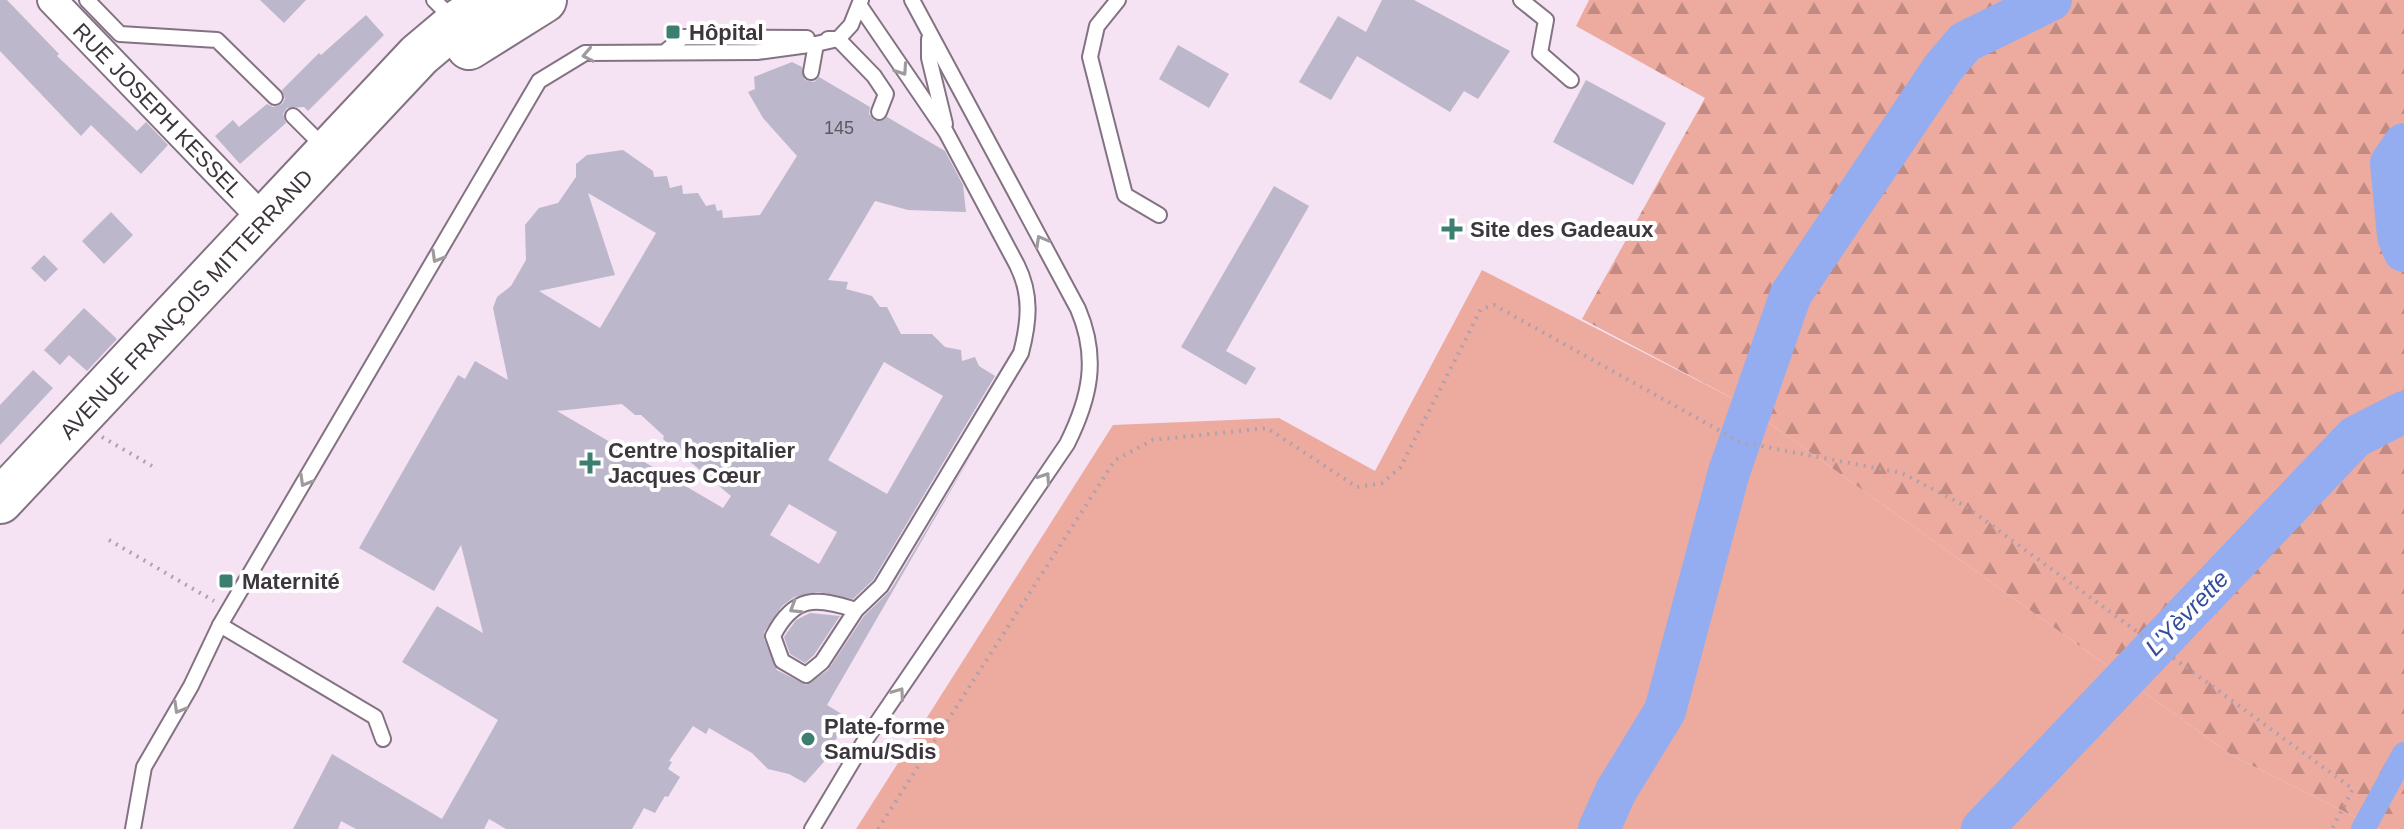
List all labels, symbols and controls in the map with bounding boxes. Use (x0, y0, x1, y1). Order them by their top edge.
street label: RUE JOSEPH KESSEL (68, 18, 247, 203)
place label: Hôpital (689, 20, 764, 45)
marker: Hôpital (664, 23, 682, 41)
one-way arrow (581, 46, 595, 63)
one-way arrow (893, 61, 908, 76)
house number: 145 (824, 118, 854, 138)
street label: AVENUE FRANÇOIS MITTERRAND (55, 165, 318, 444)
place label: Site des Gadeaux (1470, 217, 1654, 242)
marker: Site des Gadeaux (1441, 218, 1463, 240)
one-way arrow (1035, 235, 1051, 249)
one-way arrow (431, 248, 447, 263)
place label: Centre hospitalier Jacques Cœur (608, 438, 795, 488)
marker: Centre hospitalier Jacques Cœur (579, 452, 601, 474)
one-way arrow (299, 472, 315, 487)
one-way arrow (1035, 472, 1050, 486)
water label: L'Yèvrette (2140, 565, 2234, 661)
place label: Maternité (242, 569, 340, 594)
marker: Maternité (217, 572, 235, 590)
one-way arrow (790, 598, 804, 613)
one-way arrow (889, 687, 904, 701)
one-way arrow (173, 699, 189, 714)
place label: Plate-forme Samu/Sdis (824, 714, 945, 764)
marker: Plate-forme Samu/Sdis (799, 730, 817, 748)

